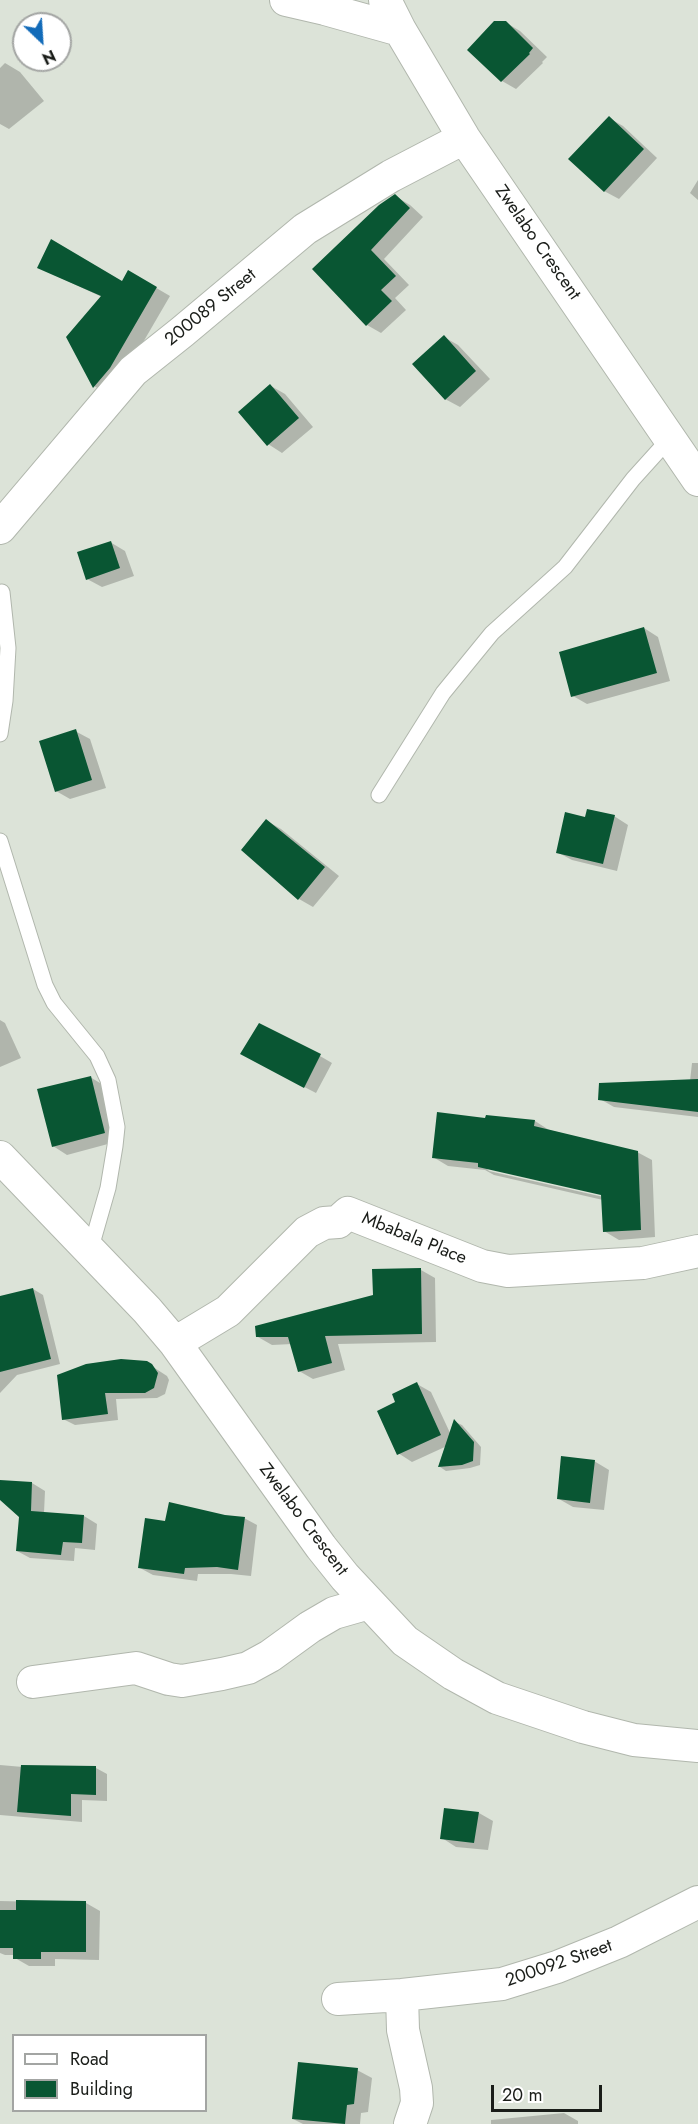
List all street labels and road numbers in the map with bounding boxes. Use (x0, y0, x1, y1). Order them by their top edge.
street label: Zwelabo Crescent (489, 182, 585, 304)
street label: 200089 Street (161, 265, 261, 351)
street label: Mbabala Place (358, 1208, 470, 1270)
street label: Zwelabo Crescent (254, 1460, 352, 1580)
street label: 200092 Street (503, 1936, 615, 1992)

